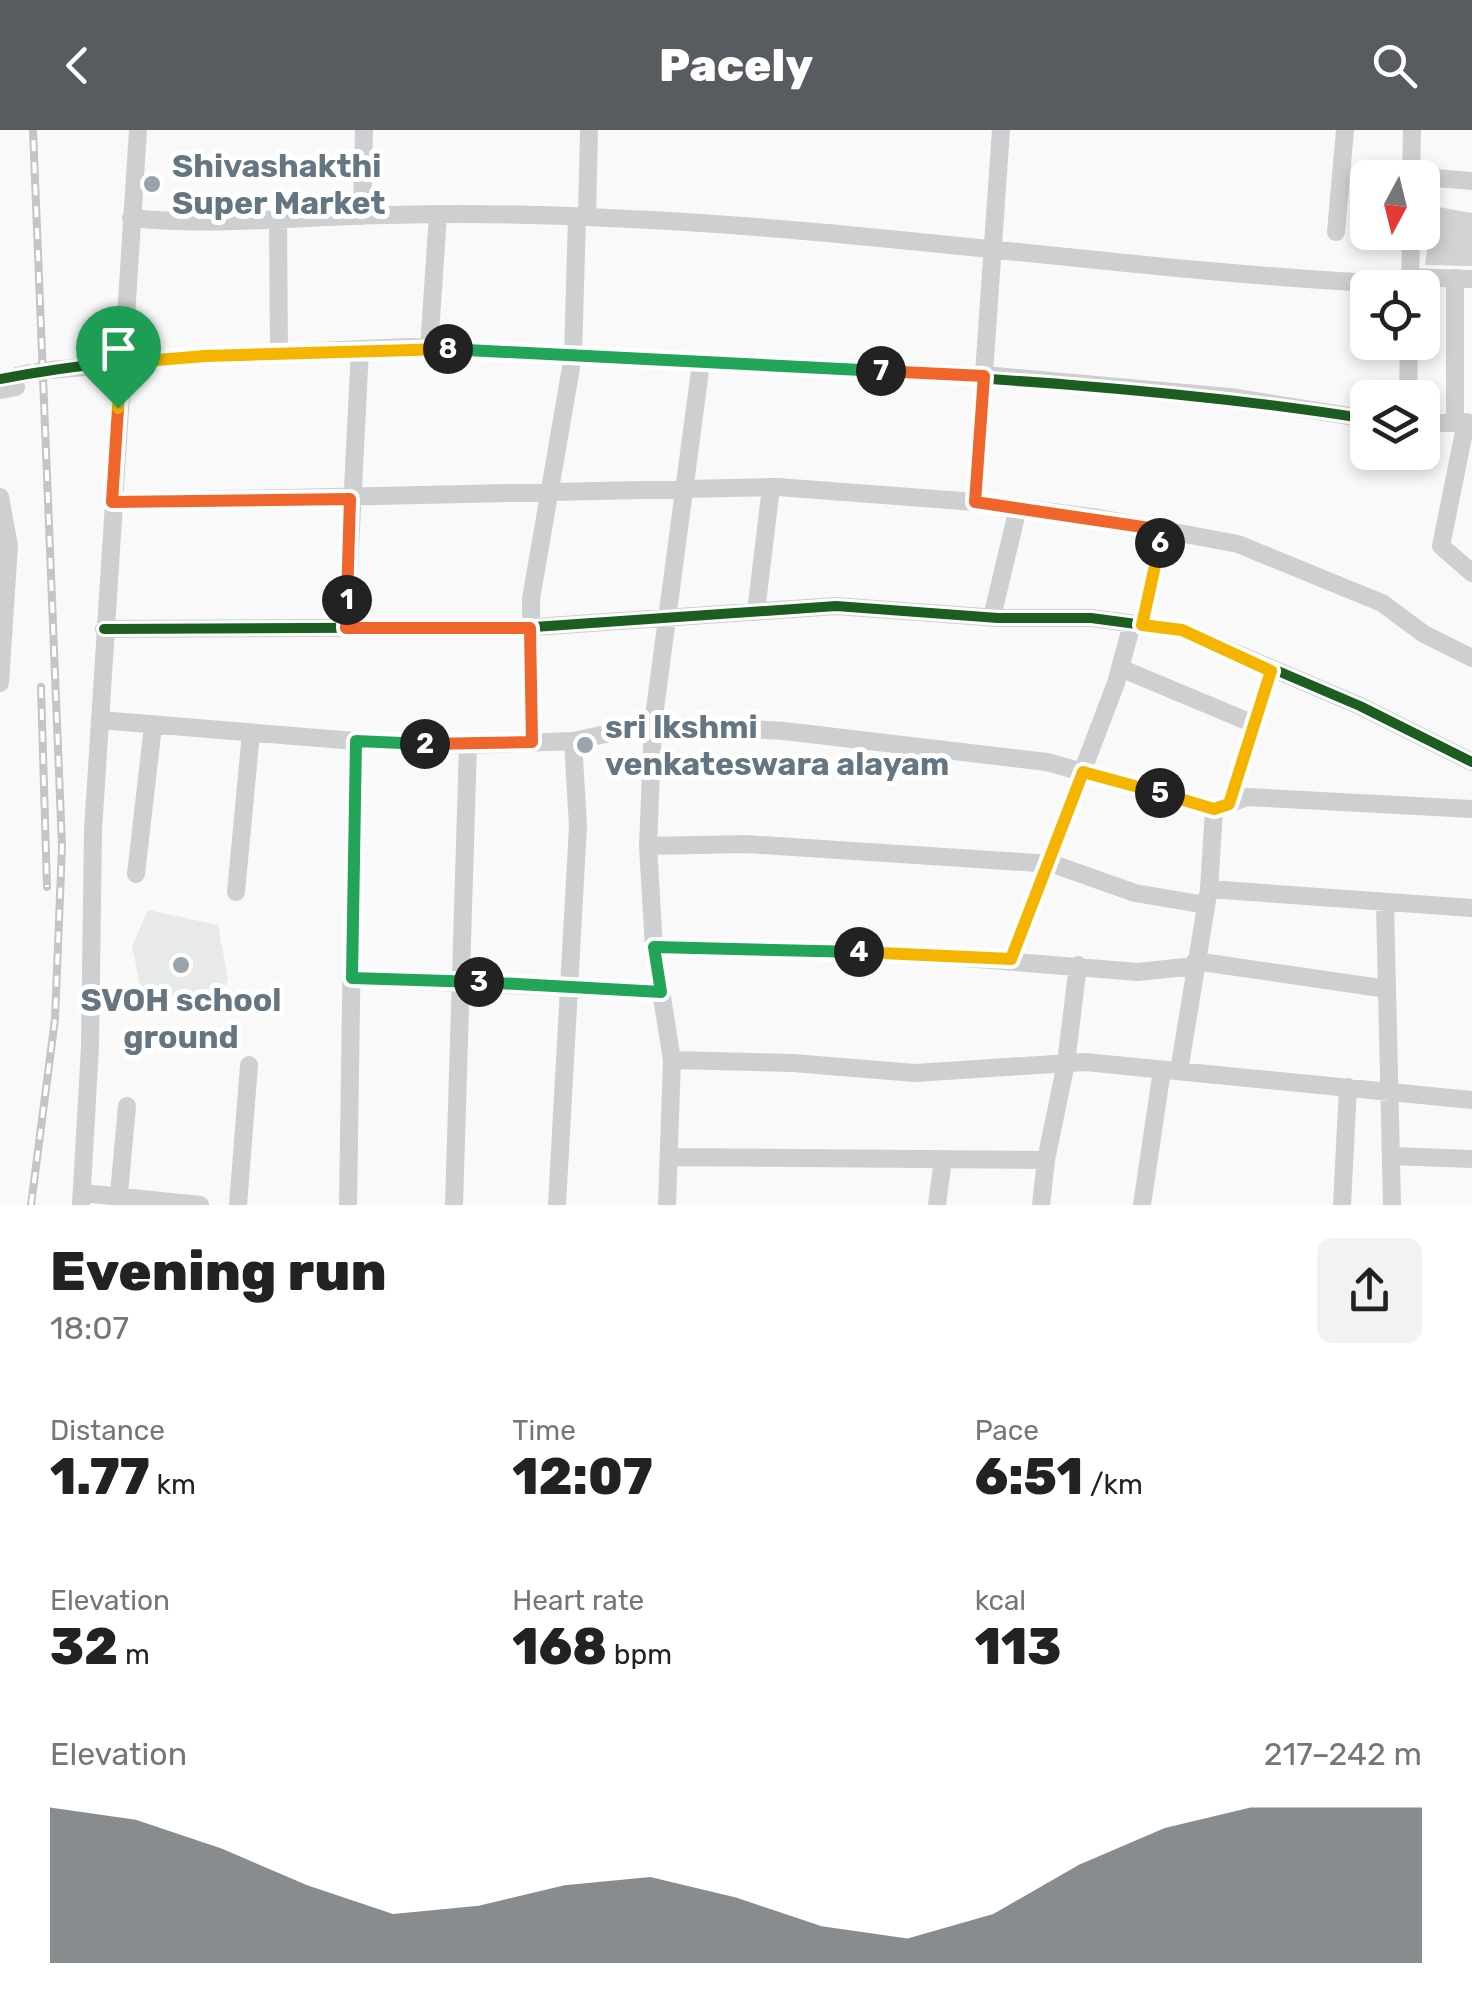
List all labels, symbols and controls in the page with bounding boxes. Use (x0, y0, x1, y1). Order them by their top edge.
icon: back (50, 38, 105, 93)
icon: search (1367, 38, 1422, 93)
text: Pacely (659, 39, 813, 92)
place label: Shivashakthi Super Market (172, 147, 385, 222)
north arrow (1350, 160, 1440, 250)
map controls (1350, 160, 1440, 470)
marker: Shivashakthi Super Market (141, 173, 163, 195)
button: locate (1350, 270, 1440, 360)
pin (76, 306, 161, 409)
icon: arrive (91, 321, 146, 376)
pin: 8 (423, 324, 473, 374)
text: 8 (439, 332, 457, 365)
pin: 7 (856, 346, 906, 396)
text: 7 (873, 354, 889, 387)
button: layers (1350, 380, 1440, 470)
pin: 6 (1135, 518, 1185, 568)
text: 6 (1151, 526, 1169, 559)
pin: 1 (322, 575, 372, 625)
text: 1 (340, 583, 354, 616)
place label: sri lkshmi venkateswara alayam (605, 708, 949, 783)
pin: 2 (400, 719, 450, 769)
text: 2 (416, 727, 434, 760)
marker: sri lkshmi venkateswara alayam (574, 734, 596, 756)
pin: 5 (1135, 768, 1185, 818)
text: 5 (1151, 776, 1169, 809)
pin: 4 (834, 927, 884, 977)
text: 4 (849, 935, 869, 968)
marker: SVOH school ground (170, 954, 192, 976)
pin: 3 (454, 957, 504, 1007)
text: 3 (470, 965, 488, 998)
place label: SVOH school ground (80, 981, 282, 1056)
button: share (1317, 1238, 1422, 1343)
text: Evening run (50, 1239, 387, 1304)
text: 18:07 (50, 1309, 129, 1347)
text: Distance (50, 1414, 165, 1447)
text: Time (512, 1414, 576, 1447)
text: Pace (975, 1414, 1039, 1447)
text: 1.77 (50, 1447, 150, 1507)
text: 12:07 (512, 1447, 653, 1507)
text: 6:51 (975, 1447, 1083, 1507)
text: km (150, 1468, 196, 1501)
text: /km (1083, 1468, 1143, 1501)
text: Elevation (50, 1584, 170, 1617)
text: Heart rate (512, 1584, 644, 1617)
text: kcal (975, 1584, 1026, 1617)
text: 32 (50, 1617, 118, 1677)
text: 168 (512, 1617, 607, 1677)
text: 113 (975, 1617, 1062, 1677)
text: m (118, 1638, 150, 1671)
text: bpm (607, 1638, 672, 1671)
text: Elevation (50, 1735, 187, 1773)
text: 217–242 m (1264, 1735, 1422, 1773)

